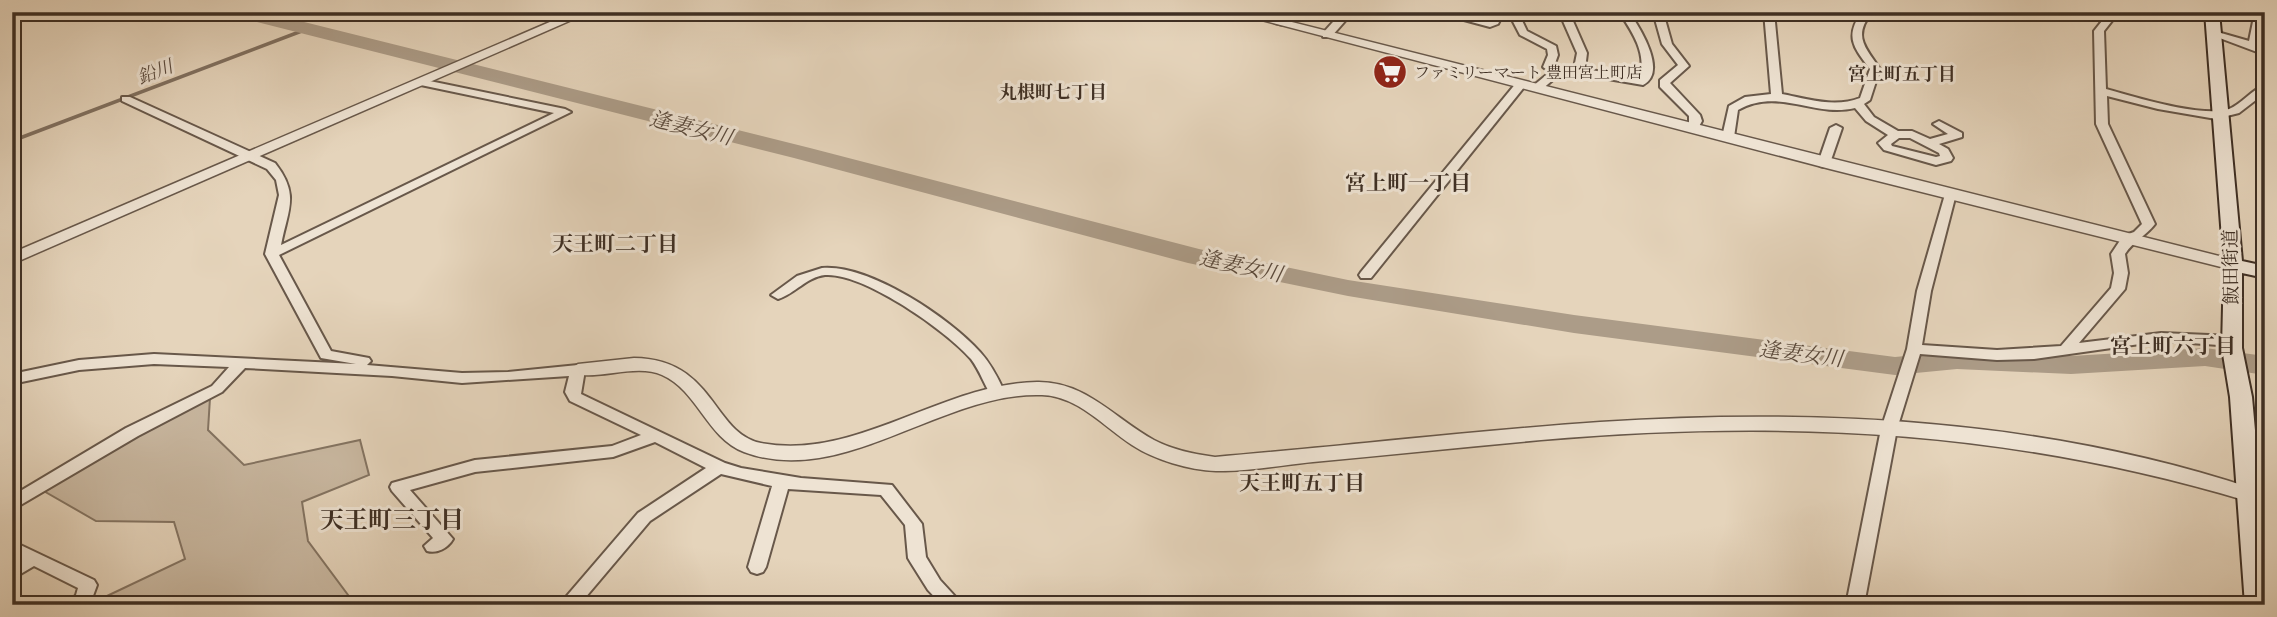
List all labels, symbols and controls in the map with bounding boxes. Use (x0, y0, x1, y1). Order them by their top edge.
supermarket icon: ファミリーマート 豊田宮上町店 (1371, 53, 1409, 91)
water label: 鉛川 (134, 55, 178, 89)
place label: ファミリーマート 豊田宮上町店 (1414, 62, 1642, 82)
district label: 宮上町五丁目 (1848, 63, 1956, 85)
district label: 丸根町七丁目 (999, 81, 1107, 103)
water label: 逢妻女川 (647, 105, 737, 150)
district label: 宮上町一丁目 (1345, 170, 1471, 195)
street label: 飯田街道 (2218, 229, 2243, 305)
district label: 天王町二丁目 (552, 231, 678, 256)
water label: 逢妻女川 (1197, 245, 1287, 287)
district label: 宮上町六丁目 (2110, 333, 2236, 358)
water label: 逢妻女川 (1758, 336, 1846, 371)
district label: 天王町五丁目 (1239, 470, 1365, 495)
district label: 天王町三丁目 (320, 505, 464, 534)

